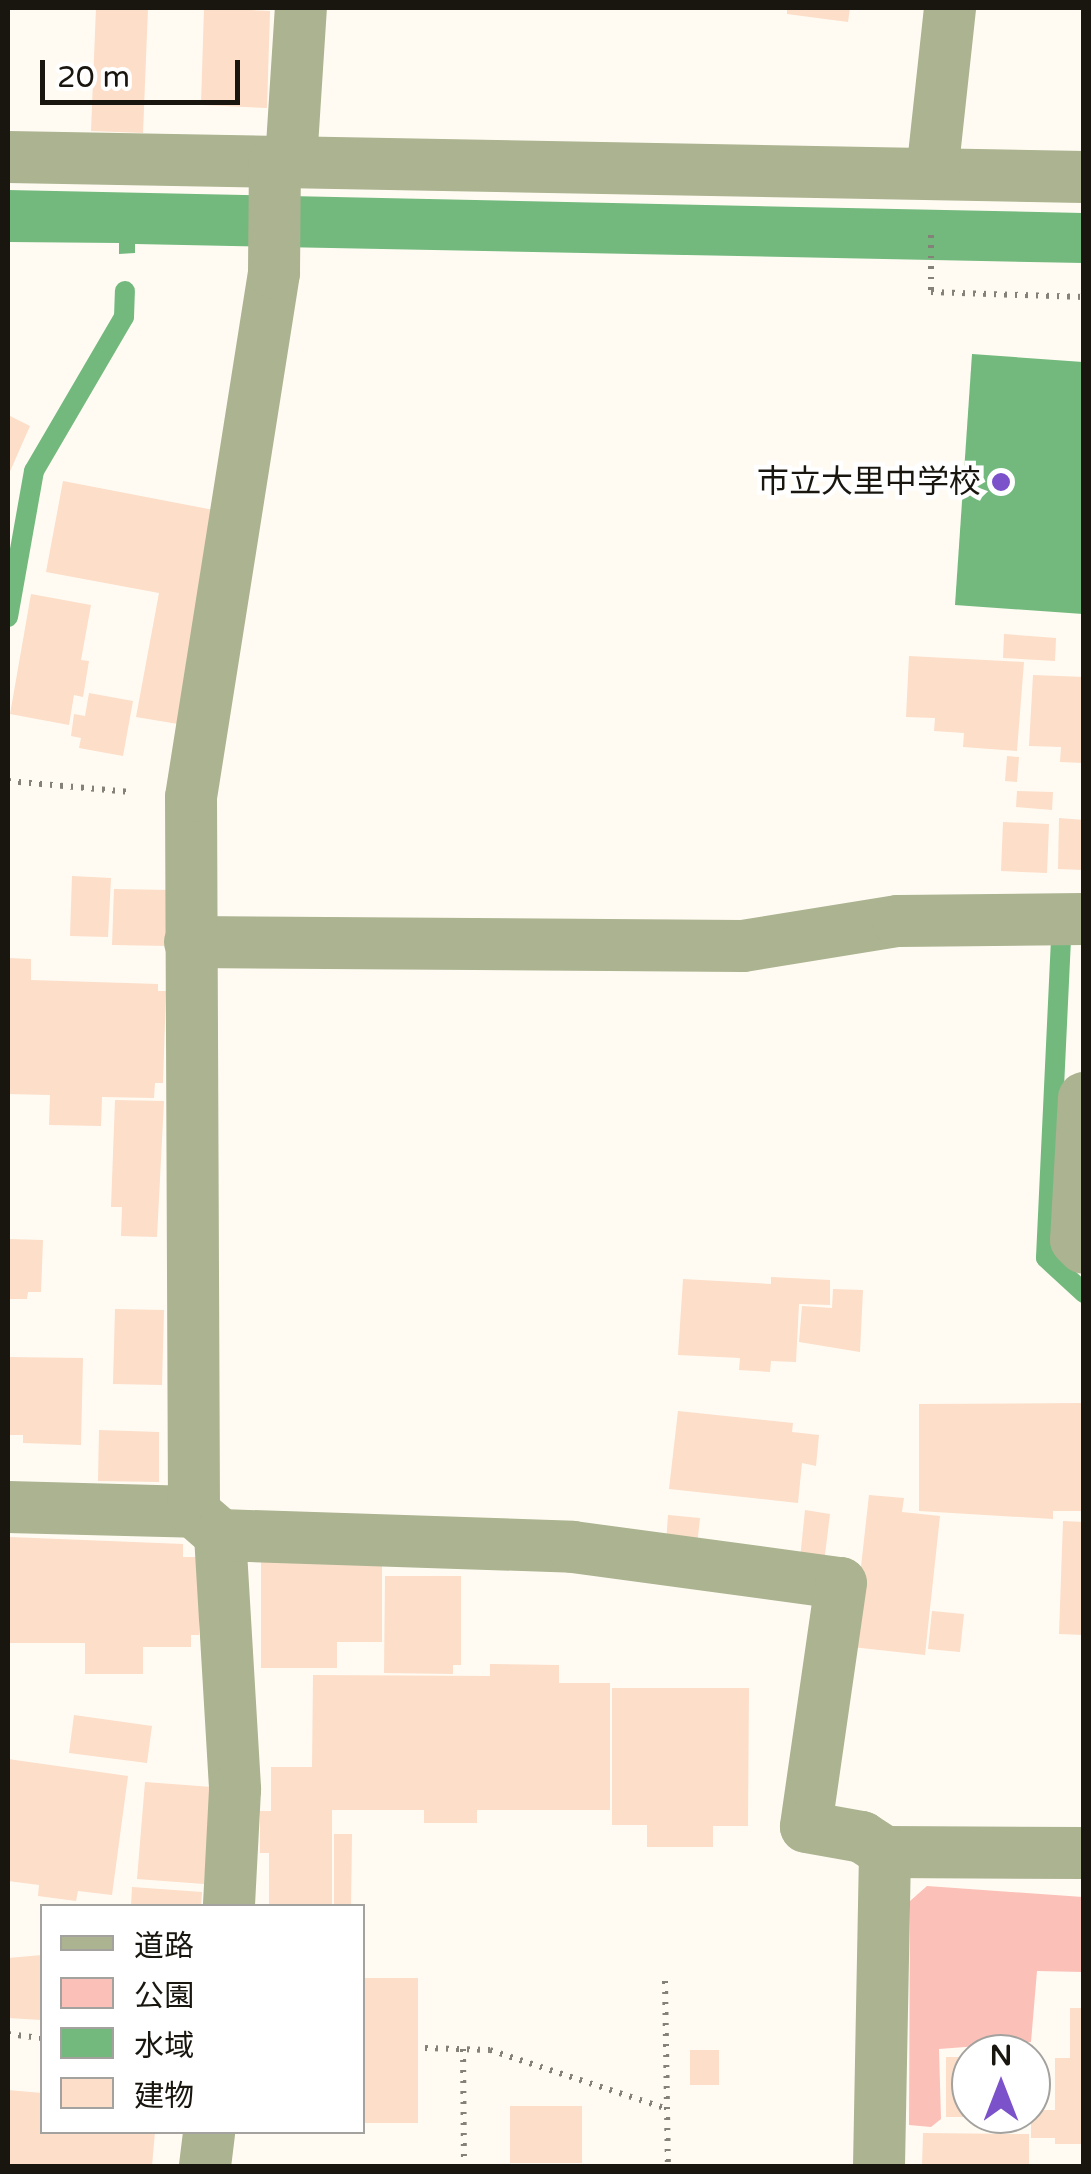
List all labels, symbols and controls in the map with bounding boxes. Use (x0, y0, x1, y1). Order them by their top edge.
scale bar (45, 40, 245, 102)
text: 20 m (57, 59, 130, 96)
place label: 市立大里中学校 (757, 463, 981, 501)
marker: 市立大里中学校 (990, 471, 1012, 493)
legend (40, 1904, 365, 2134)
text: 道路 (134, 1928, 194, 1965)
text: 公園 (134, 1978, 194, 2015)
text: 水域 (134, 2028, 194, 2065)
north arrow (951, 2034, 1051, 2134)
text: N (990, 2039, 1012, 2073)
text: 建物 (134, 2078, 194, 2115)

